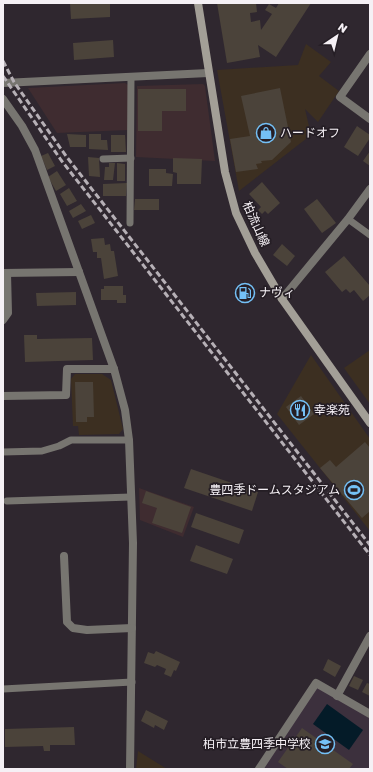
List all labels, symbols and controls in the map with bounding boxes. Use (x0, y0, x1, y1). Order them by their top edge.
north arrow (317, 16, 357, 56)
text: N (336, 20, 350, 35)
shop icon: ハードオフ (255, 122, 277, 144)
place label: ハードオフ (280, 125, 340, 140)
street label: 柏流山線 (240, 199, 273, 249)
fuel station icon: ナヴィ (234, 282, 256, 304)
place label: ナヴィ (259, 285, 295, 300)
restaurant icon: 幸楽苑 (289, 399, 311, 421)
place label: 幸楽苑 (314, 402, 350, 417)
sports icon: 豊四季ドームスタジアム (343, 479, 365, 501)
place label: 豊四季ドームスタジアム (209, 482, 340, 497)
school or university icon: 柏市立豊四季中学校 (314, 733, 336, 755)
place label: 柏市立豊四季中学校 (203, 736, 311, 751)

